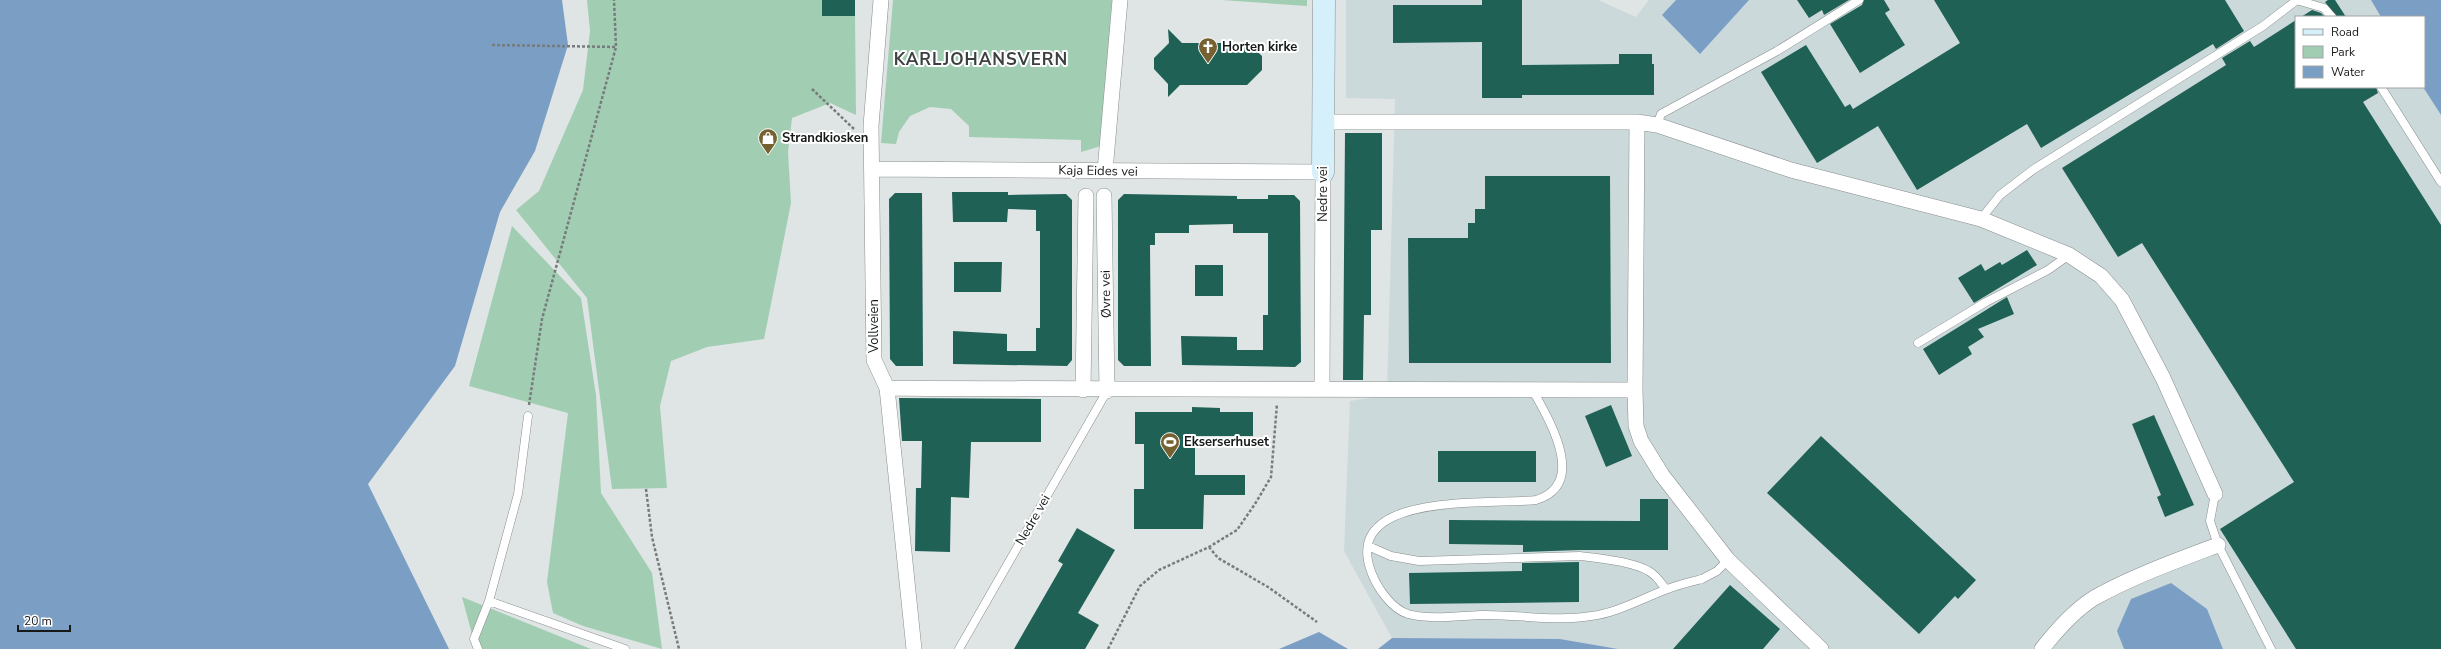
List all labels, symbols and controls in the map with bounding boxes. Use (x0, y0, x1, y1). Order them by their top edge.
legend (2295, 16, 2425, 88)
text: Road (2331, 24, 2359, 40)
church icon: Horten kirke (1197, 36, 1219, 64)
place label: Horten kirke (1222, 38, 1297, 56)
text: Park (2331, 44, 2356, 60)
district label: KARLJOHANSVERN (894, 48, 1068, 71)
text: Water (2331, 64, 2365, 80)
shop icon: Strandkiosken (757, 127, 779, 155)
place label: Strandkiosken (782, 129, 868, 147)
street label: Kaja Eides vei (1058, 161, 1138, 181)
street label: Nedre vei (1314, 166, 1332, 222)
street label: Øvre vei (1097, 270, 1115, 318)
street label: Vollveien (865, 299, 883, 354)
sports icon: Ekserserhuset (1159, 431, 1181, 459)
place label: Ekserserhuset (1184, 433, 1270, 451)
street label: Nedre vei (1011, 491, 1055, 549)
scale bar (18, 607, 70, 633)
text: 20 m (24, 613, 52, 629)

